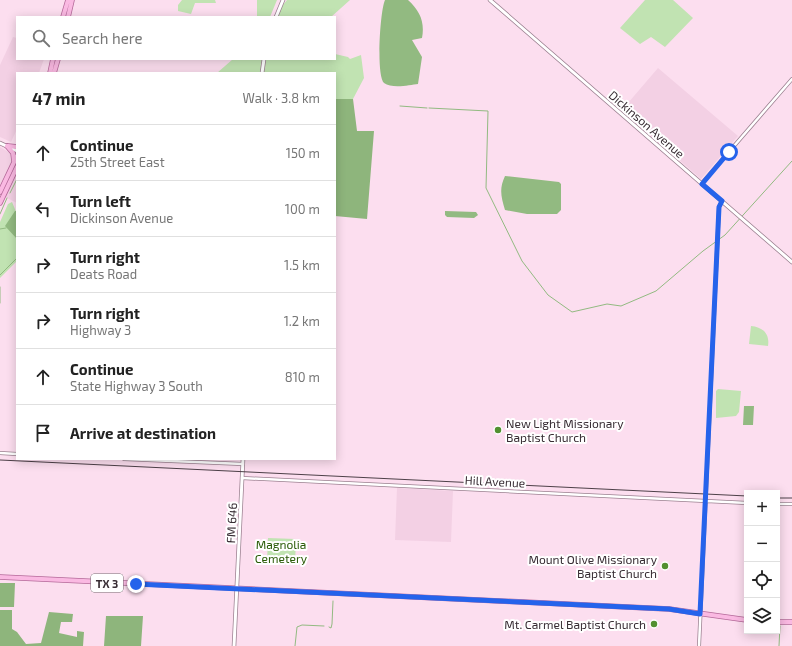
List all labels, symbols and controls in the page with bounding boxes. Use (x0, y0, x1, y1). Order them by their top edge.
search box (16, 16, 336, 60)
icon: search (30, 27, 52, 49)
text: Search here (62, 29, 143, 47)
street label: Dickinson Avenue (606, 87, 688, 161)
text: 47 min (32, 88, 85, 108)
text: Walk · 3.8 km (242, 90, 320, 106)
text: Continue (70, 136, 133, 154)
icon: ahead (32, 142, 54, 164)
route start (720, 143, 738, 161)
text: 150 m (286, 145, 320, 161)
text: 25th Street East (70, 154, 165, 170)
text: Turn left (70, 192, 131, 210)
icon: left (32, 198, 54, 220)
text: 100 m (285, 201, 320, 217)
text: Dickinson Avenue (70, 210, 173, 226)
text: Turn right (70, 248, 140, 266)
icon: right (32, 254, 54, 276)
text: 1.5 km (284, 257, 320, 273)
text: Deats Road (70, 266, 137, 282)
text: Turn right (70, 304, 140, 322)
icon: right (32, 310, 54, 332)
text: 1.2 km (284, 313, 320, 329)
text: Highway 3 (70, 322, 131, 338)
text: Continue (70, 360, 133, 378)
icon: ahead (32, 366, 54, 388)
text: 810 m (285, 369, 320, 385)
text: State Highway 3 South (70, 378, 203, 394)
place label: New Light Missionary Baptist Church (506, 416, 624, 444)
icon: arrive (32, 422, 54, 444)
text: Arrive at destination (70, 424, 216, 442)
marker: New Light Missionary Baptist Church (493, 425, 503, 435)
street label: Hill Avenue (464, 472, 526, 490)
map controls (744, 490, 780, 634)
button: + (744, 490, 780, 526)
street label: FM 646 (223, 502, 239, 544)
button: − (744, 526, 780, 562)
park label: Magnolia Cemetery (255, 537, 308, 565)
place label: Mount Olive Missionary Baptist Church (528, 552, 658, 580)
marker: Mount Olive Missionary Baptist Church (660, 561, 670, 571)
button: locate (744, 562, 780, 598)
road number: TX 3 (91, 574, 123, 592)
route end (127, 575, 145, 593)
button: layers (744, 598, 780, 634)
place label: Mt. Carmel Baptist Church (504, 617, 646, 631)
marker: Mt. Carmel Baptist Church (649, 619, 659, 629)

